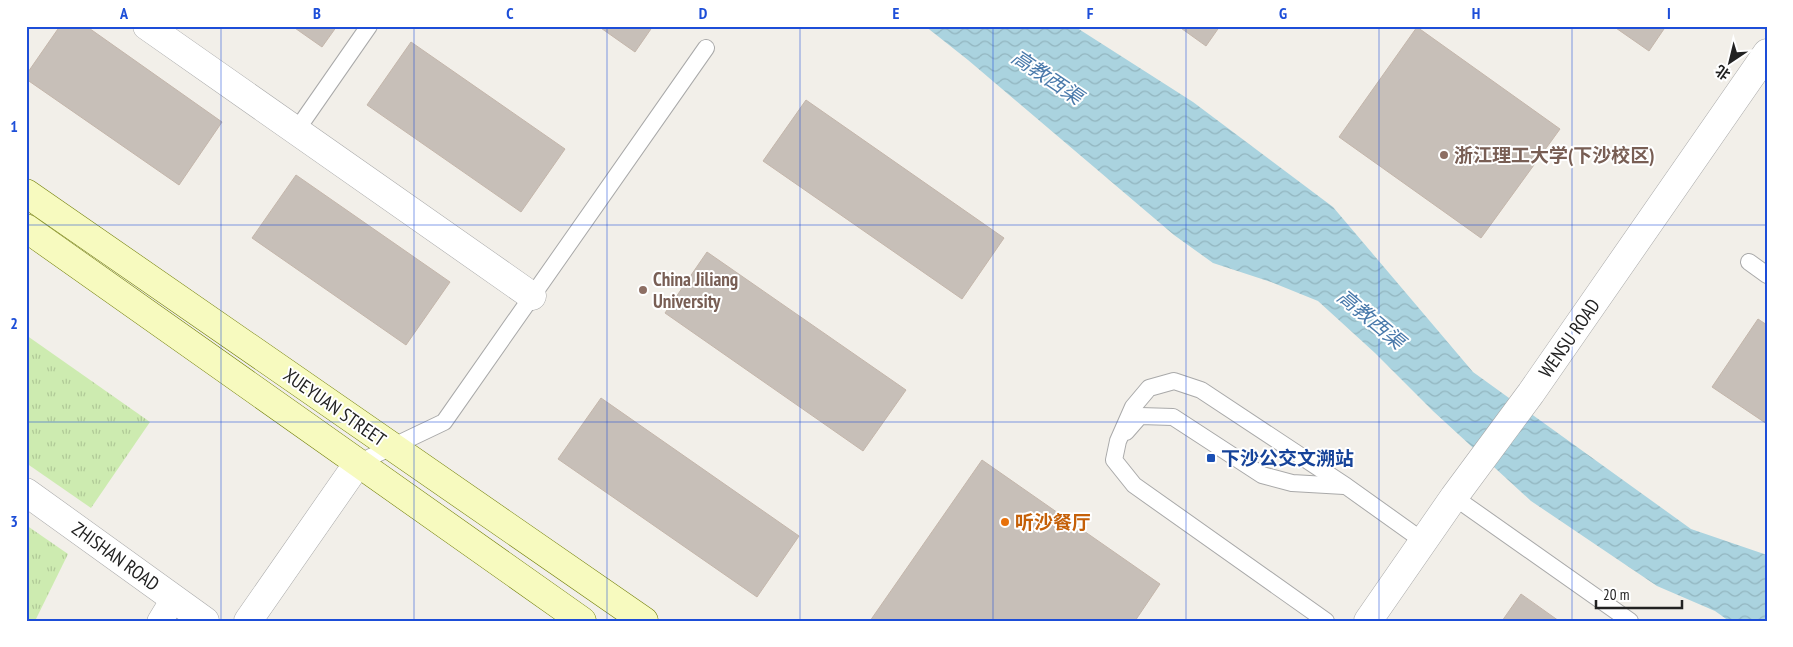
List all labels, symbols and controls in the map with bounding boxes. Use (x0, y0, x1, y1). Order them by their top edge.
text: A (119, 3, 129, 23)
text: B (313, 3, 321, 23)
text: C (506, 3, 514, 23)
text: D (699, 3, 708, 23)
text: E (893, 3, 900, 23)
text: F (1087, 3, 1094, 23)
text: G (1279, 3, 1287, 23)
text: H (1472, 3, 1480, 23)
text: I (1667, 3, 1671, 23)
north arrow (1706, 38, 1756, 88)
water label: 高教西渠 (1007, 44, 1090, 112)
text: 北 (1712, 61, 1733, 84)
text: 1 (10, 116, 18, 136)
place label: 浙江理工大学(下沙校区) (1454, 143, 1655, 167)
marker: 浙江理工大学(下沙校区) (1438, 149, 1450, 161)
place label: China Jiliang University (653, 267, 738, 313)
water label: 高教西渠 (1332, 283, 1412, 357)
marker: China Jiliang University (637, 284, 649, 296)
street label: WENSU ROAD (1533, 294, 1605, 382)
text: 2 (10, 313, 18, 333)
street label: XUEYUAN STREET (279, 363, 391, 451)
place label: 下沙公交文溯站 (1221, 446, 1354, 470)
marker: 下沙公交文溯站 (1205, 452, 1217, 464)
place label: 听沙餐厅 (1015, 510, 1091, 534)
text: 3 (10, 511, 18, 531)
street label: ZHISHAN ROAD (68, 516, 164, 596)
marker: 听沙餐厅 (999, 516, 1011, 528)
scale bar (1596, 577, 1682, 609)
text: 20 m (1603, 585, 1629, 604)

